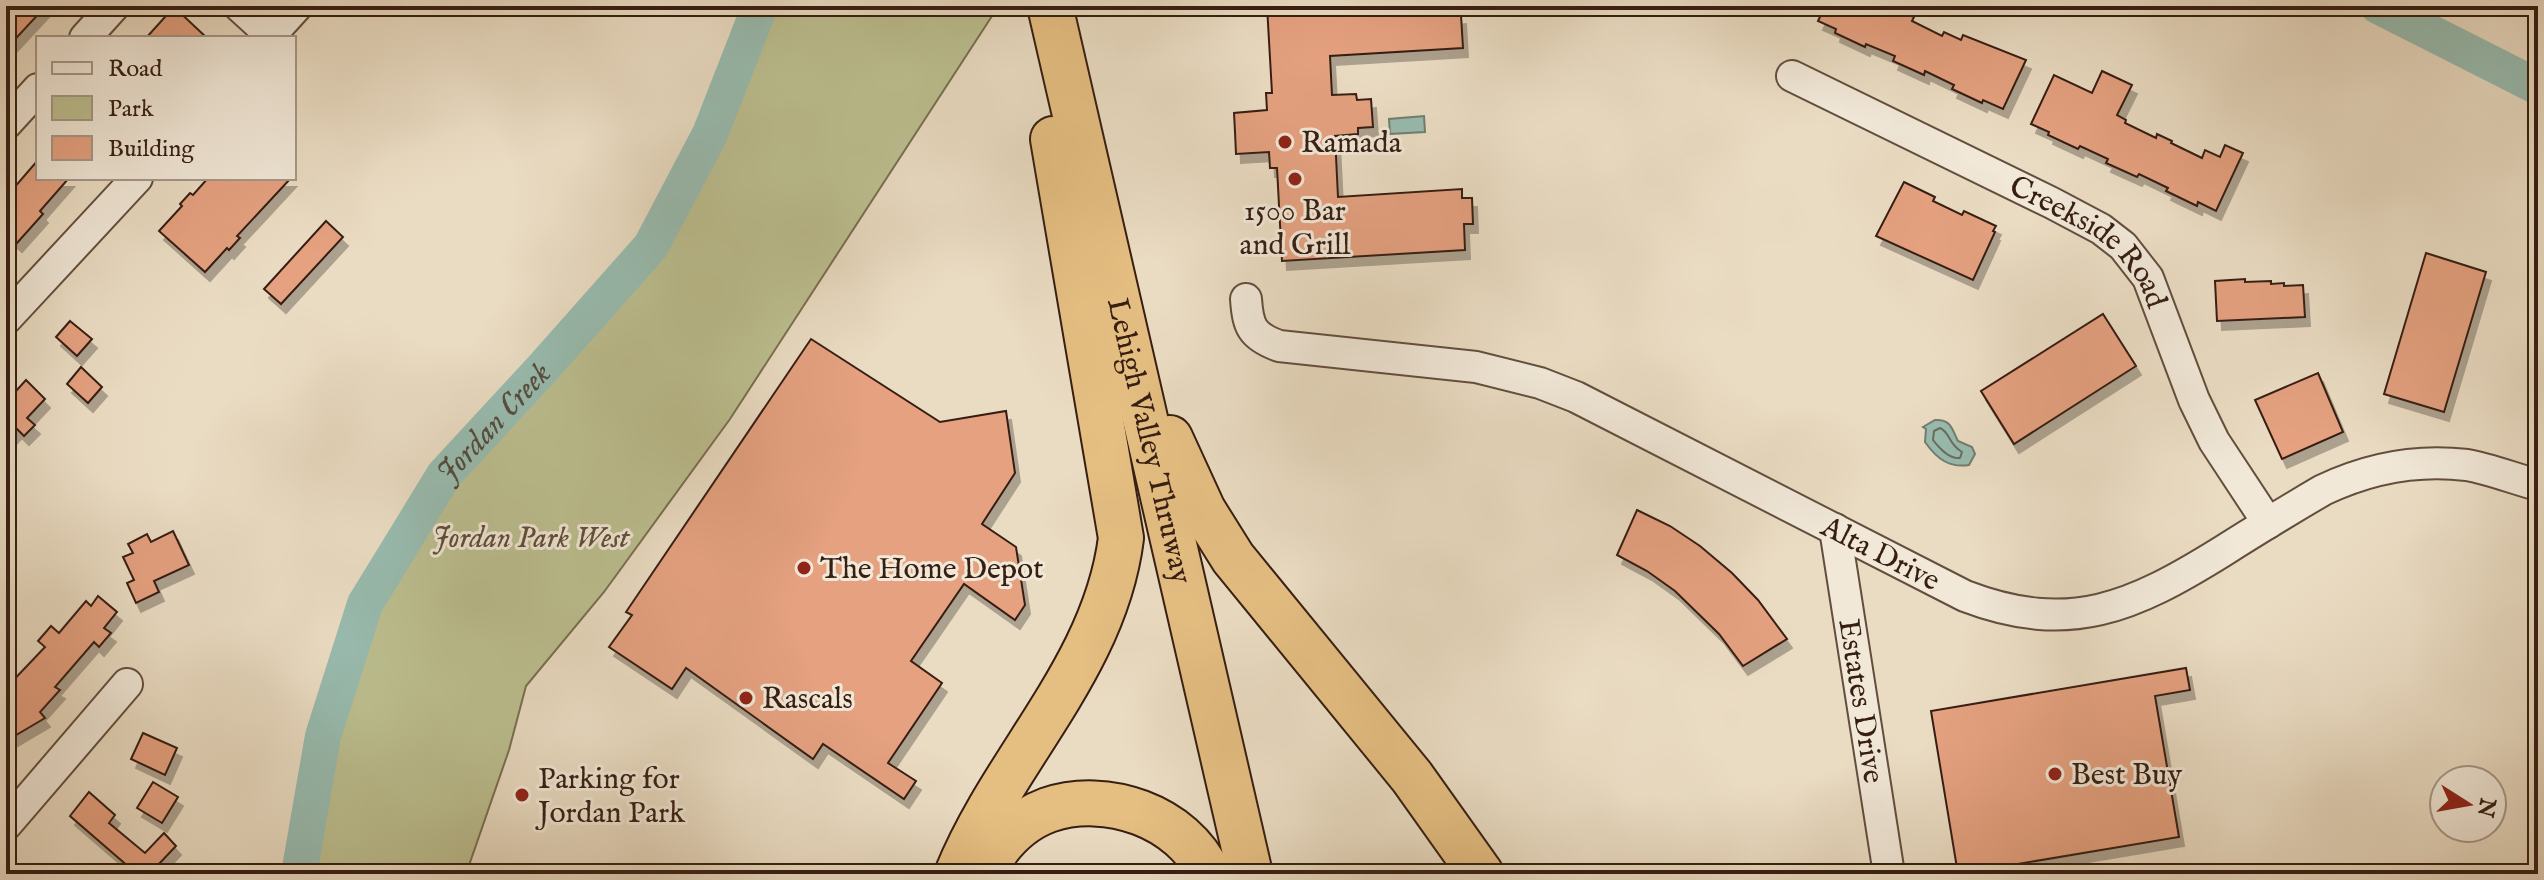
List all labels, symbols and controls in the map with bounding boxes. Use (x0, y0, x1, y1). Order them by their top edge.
legend (36, 36, 296, 180)
text: Road (108, 54, 162, 85)
text: Park (108, 94, 154, 125)
place label: Ramada (1301, 125, 1402, 163)
marker: Ramada (1276, 133, 1294, 151)
text: Building (108, 134, 195, 165)
street label: Creekside Road (2003, 168, 2175, 314)
marker: 1500 Bar and Grill (1286, 170, 1304, 188)
place label: 1500 Bar and Grill (1240, 193, 1351, 265)
street label: Lehigh Valley Thruway (1097, 295, 1200, 588)
water label: Jordan Creek (429, 354, 561, 493)
street label: Alta Drive (1813, 508, 1946, 601)
park label: Jordan Park West (432, 520, 631, 558)
place label: The Home Depot (820, 551, 1044, 589)
marker: The Home Depot (795, 559, 813, 577)
street label: Estates Drive (1828, 616, 1892, 786)
place label: Rascals (762, 681, 853, 719)
marker: Rascals (737, 689, 755, 707)
place label: Best Buy (2071, 757, 2182, 795)
place label: Parking for Jordan Park (535, 761, 686, 833)
north arrow (2428, 764, 2508, 844)
marker: Best Buy (2046, 765, 2064, 783)
marker: Parking for Jordan Park (513, 786, 531, 804)
text: N (2470, 794, 2501, 819)

